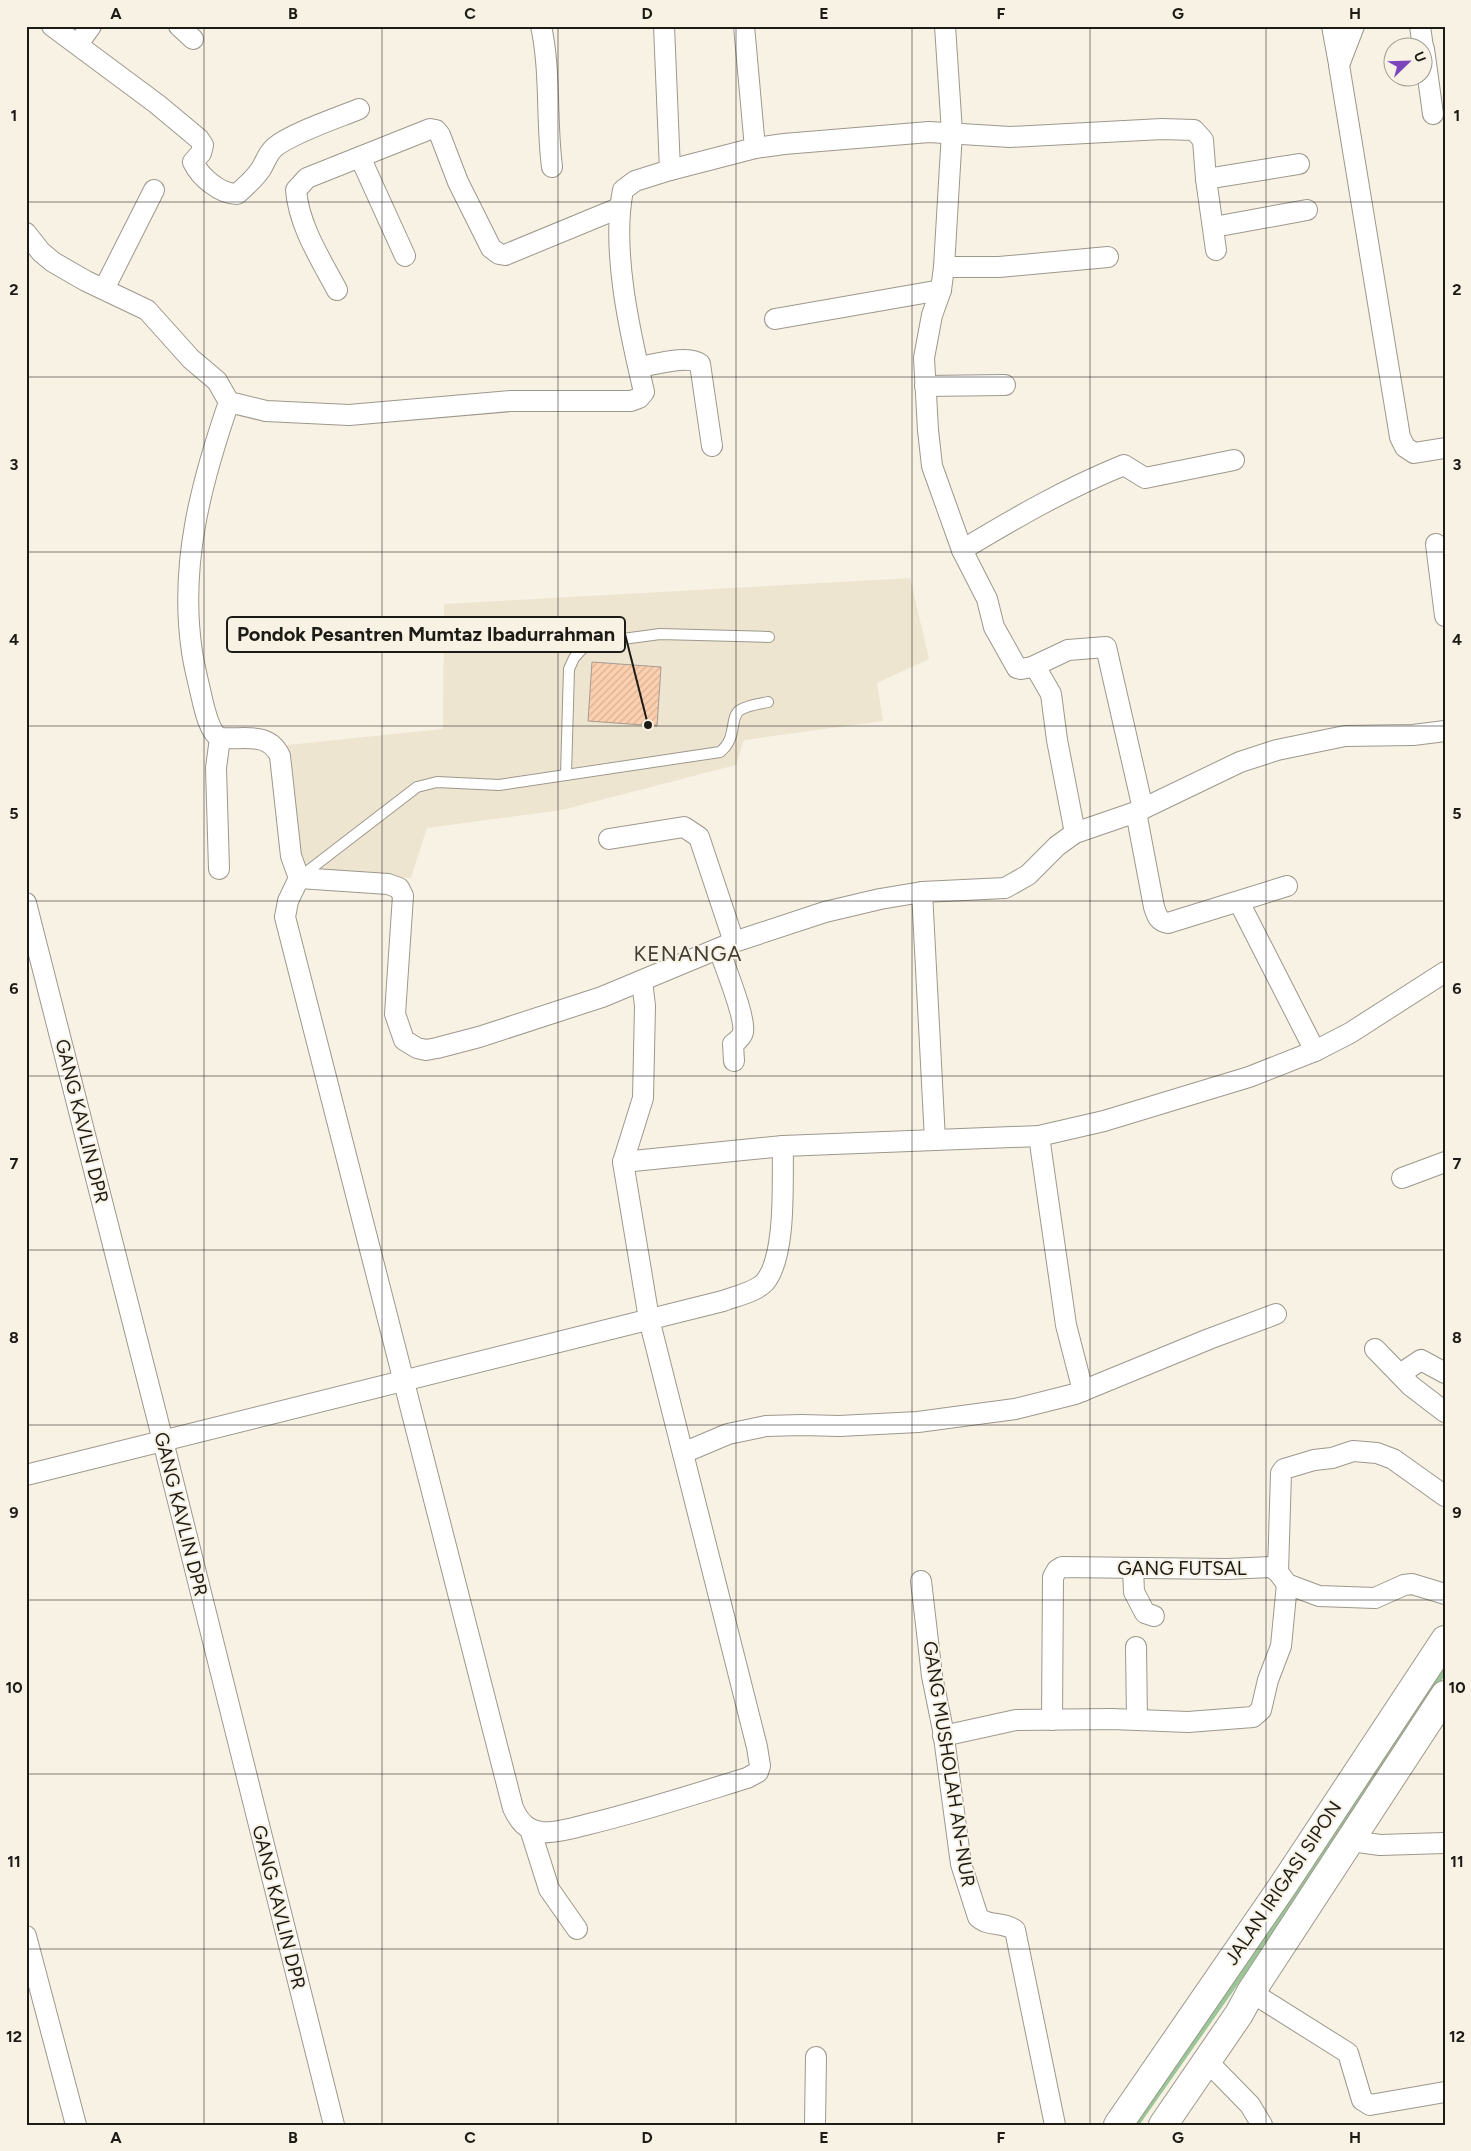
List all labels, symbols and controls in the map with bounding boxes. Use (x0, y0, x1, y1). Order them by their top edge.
text: A (110, 4, 122, 23)
text: B (288, 4, 298, 23)
text: C (464, 4, 476, 23)
text: D (641, 4, 653, 23)
text: E (819, 4, 829, 23)
text: F (997, 4, 1006, 23)
text: G (1172, 4, 1184, 23)
text: H (1349, 4, 1361, 23)
north arrow (1384, 38, 1434, 88)
text: U (1410, 49, 1429, 65)
text: 1 (11, 106, 17, 125)
text: 1 (1454, 106, 1460, 125)
text: 2 (9, 280, 19, 299)
text: 2 (1452, 280, 1462, 299)
text: 3 (10, 455, 19, 474)
text: 3 (1453, 455, 1462, 474)
callout: Pondok Pesantren Mumtaz Ibadurrahman (227, 617, 625, 652)
text: Pondok Pesantren Mumtaz Ibadurrahman (237, 622, 615, 646)
text: 4 (9, 630, 19, 649)
text: 4 (1452, 630, 1462, 649)
text: 5 (9, 804, 19, 823)
text: 5 (1452, 804, 1462, 823)
district label: KENANGA (633, 941, 743, 966)
text: 6 (9, 979, 19, 998)
text: 6 (1452, 979, 1462, 998)
street label: GANG KAVLIN DPR (50, 1037, 114, 1205)
text: 7 (10, 1154, 19, 1173)
text: 7 (1453, 1154, 1462, 1173)
text: 8 (9, 1328, 19, 1347)
text: 8 (1452, 1328, 1462, 1347)
street label: GANG KAVLIN DPR (149, 1430, 213, 1598)
text: 9 (9, 1503, 19, 1522)
text: 9 (1452, 1503, 1462, 1522)
street label: GANG FUTSAL (1117, 1557, 1247, 1580)
street label: GANG MUSHOLAH AN-NUR (918, 1640, 980, 1889)
text: 10 (5, 1678, 23, 1697)
text: 10 (1448, 1678, 1466, 1697)
street label: JALAN IRIGASI SIPON (1220, 1797, 1346, 1969)
street label: GANG KAVLIN DPR (247, 1823, 311, 1991)
text: 11 (7, 1852, 21, 1871)
text: 11 (1450, 1852, 1464, 1871)
text: 12 (6, 2027, 22, 2046)
text: 12 (1449, 2027, 1465, 2046)
text: A (110, 2128, 122, 2147)
text: B (288, 2128, 298, 2147)
text: C (464, 2128, 476, 2147)
text: D (641, 2128, 653, 2147)
text: E (819, 2128, 829, 2147)
text: F (997, 2128, 1006, 2147)
text: G (1172, 2128, 1184, 2147)
text: H (1349, 2128, 1361, 2147)

